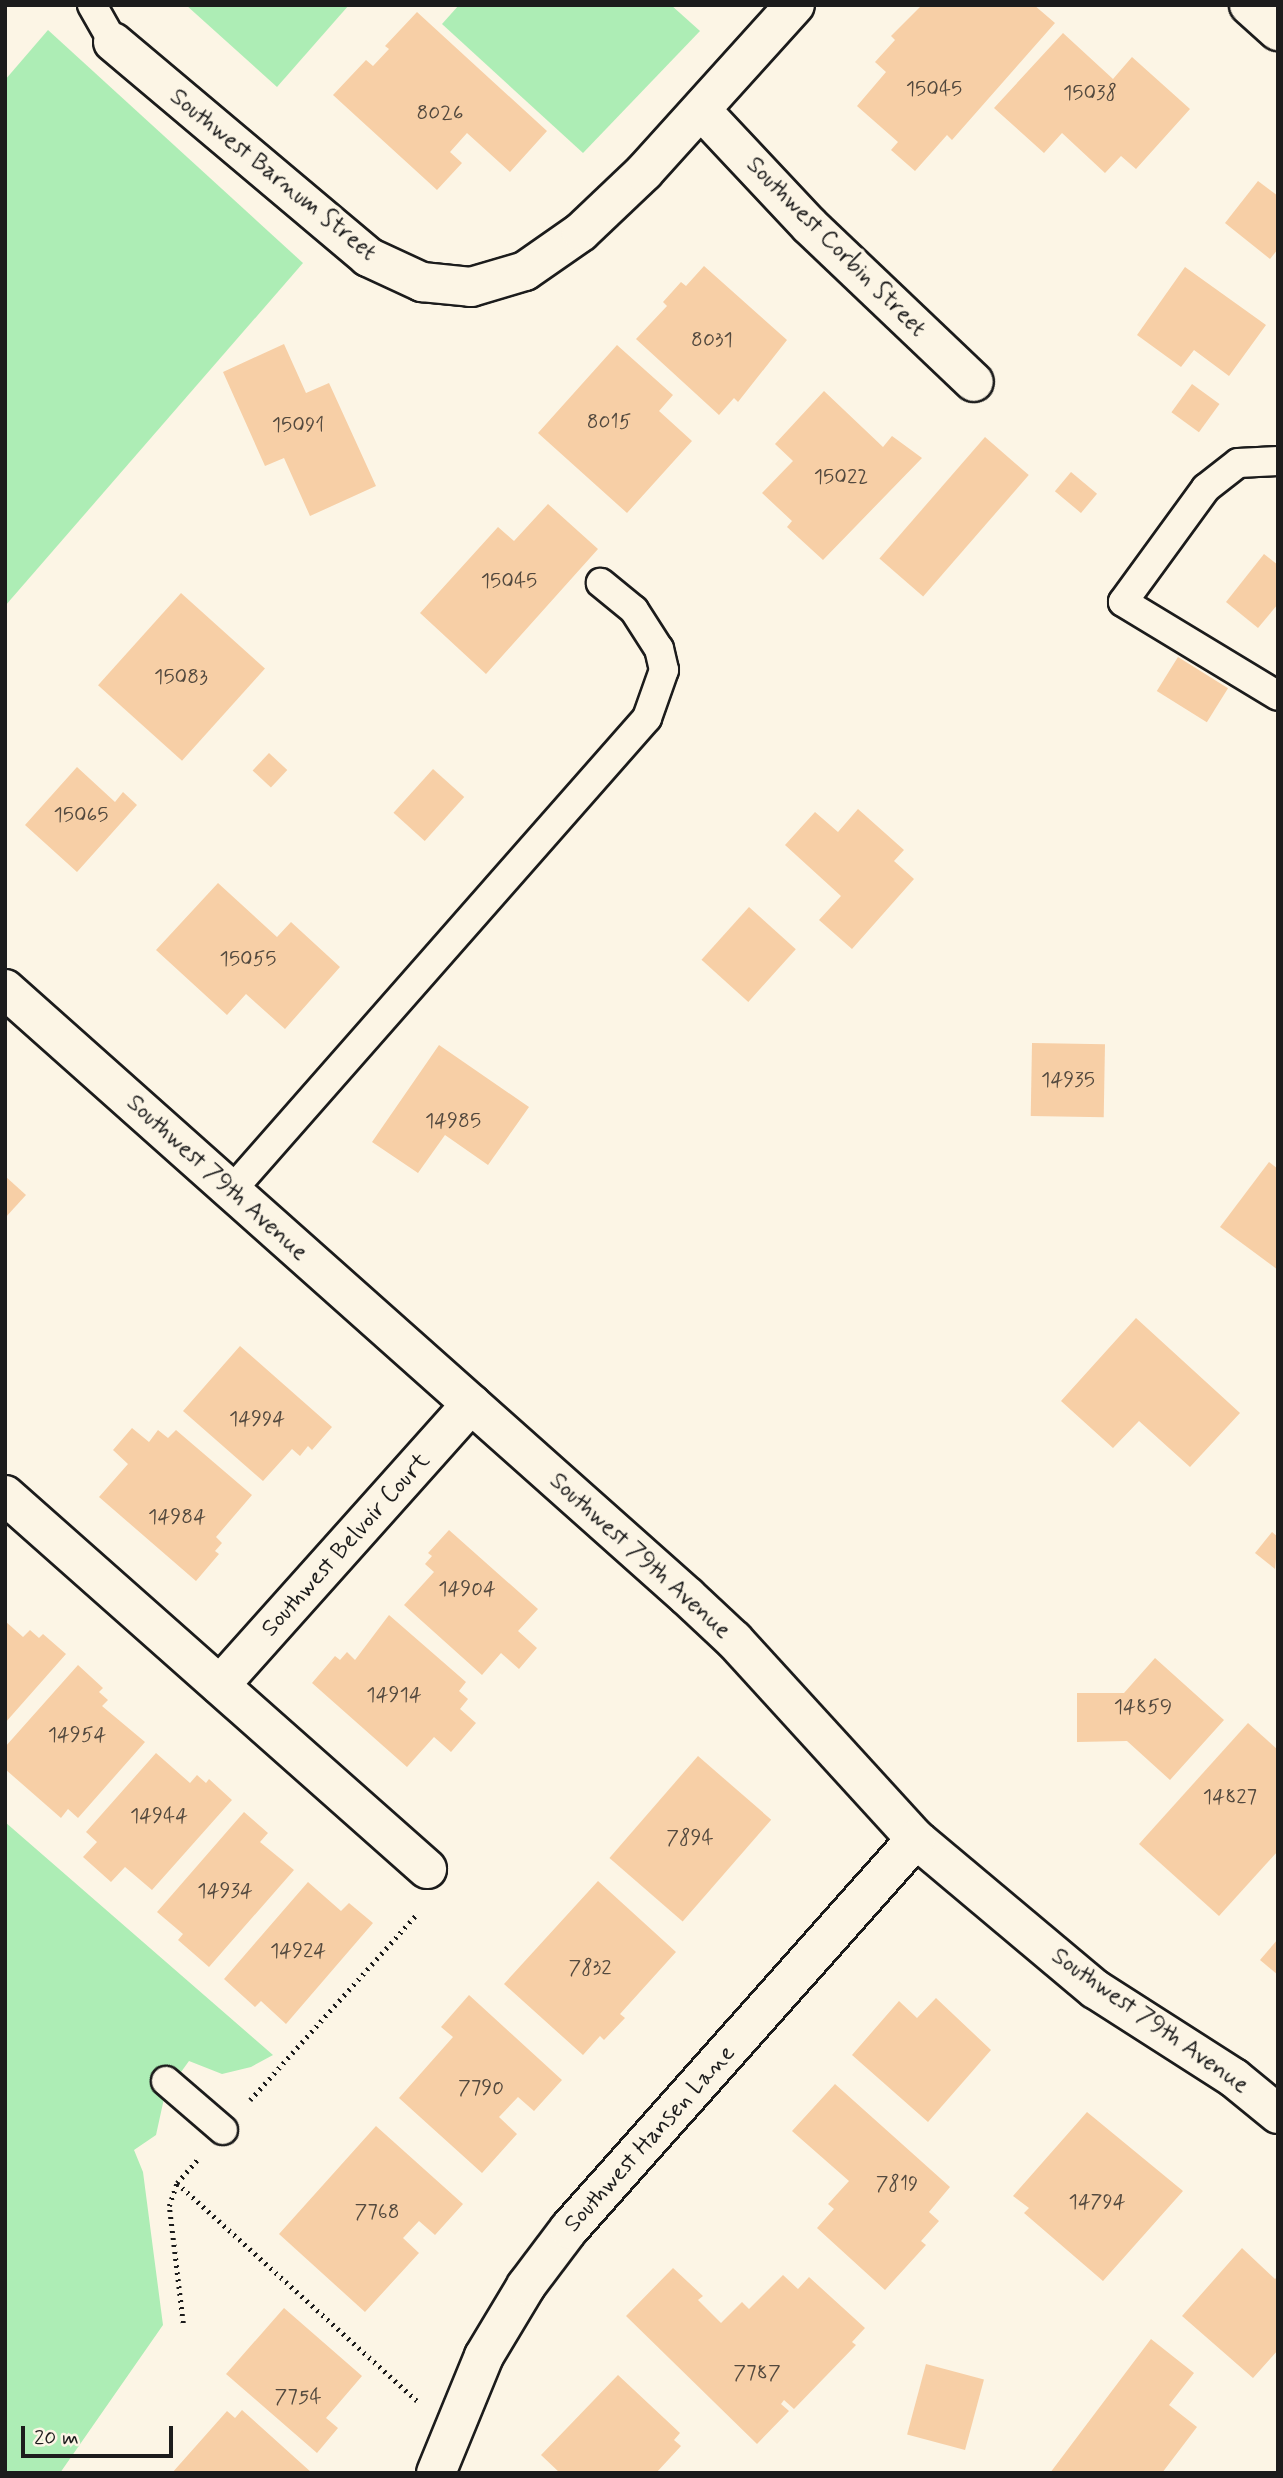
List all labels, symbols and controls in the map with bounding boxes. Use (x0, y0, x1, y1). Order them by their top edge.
house number: 15045 (906, 76, 962, 102)
house number: 15038 (1063, 80, 1117, 106)
street label: Southwest Barnum Street (162, 81, 384, 269)
house number: 8026 (416, 100, 464, 126)
street label: Southwest Corbin Street (739, 150, 933, 344)
house number: 8031 (691, 327, 733, 353)
house number: 8015 (587, 409, 631, 435)
house number: 15091 (272, 412, 324, 438)
house number: 15022 (814, 464, 868, 490)
house number: 15045 (481, 568, 537, 594)
house number: 15083 (154, 664, 208, 690)
house number: 15065 (53, 802, 109, 828)
house number: 15055 (220, 946, 276, 972)
house number: 14935 (1041, 1067, 1095, 1093)
street label: Southwest 79th Avenue (120, 1089, 314, 1267)
house number: 14985 (425, 1108, 481, 1134)
house number: 14994 (229, 1406, 285, 1432)
street label: Southwest Belvoir Court (256, 1447, 436, 1643)
street label: Southwest 79th Avenue (543, 1467, 737, 1645)
house number: 14984 (148, 1504, 206, 1530)
house number: 14904 (438, 1576, 496, 1602)
house number: 14914 (366, 1682, 422, 1708)
house number: 14859 (1114, 1694, 1172, 1720)
house number: 14954 (48, 1722, 106, 1748)
house number: 14827 (1203, 1784, 1257, 1810)
house number: 14944 (130, 1803, 188, 1829)
house number: 7894 (666, 1825, 714, 1851)
house number: 14934 (197, 1878, 253, 1904)
house number: 14924 (270, 1938, 326, 1964)
street label: Southwest 79th Avenue (1046, 1942, 1254, 2100)
house number: 7832 (568, 1955, 612, 1981)
street label: Southwest Hansen Lane (561, 2042, 739, 2236)
house number: 7790 (458, 2075, 504, 2101)
house number: 7819 (876, 2171, 918, 2197)
house number: 14794 (1069, 2189, 1125, 2215)
house number: 7768 (354, 2199, 400, 2225)
house number: 7787 (733, 2360, 781, 2386)
house number: 7754 (274, 2384, 322, 2410)
scale bar (24, 2412, 177, 2456)
text: 20 m (34, 2424, 79, 2452)

